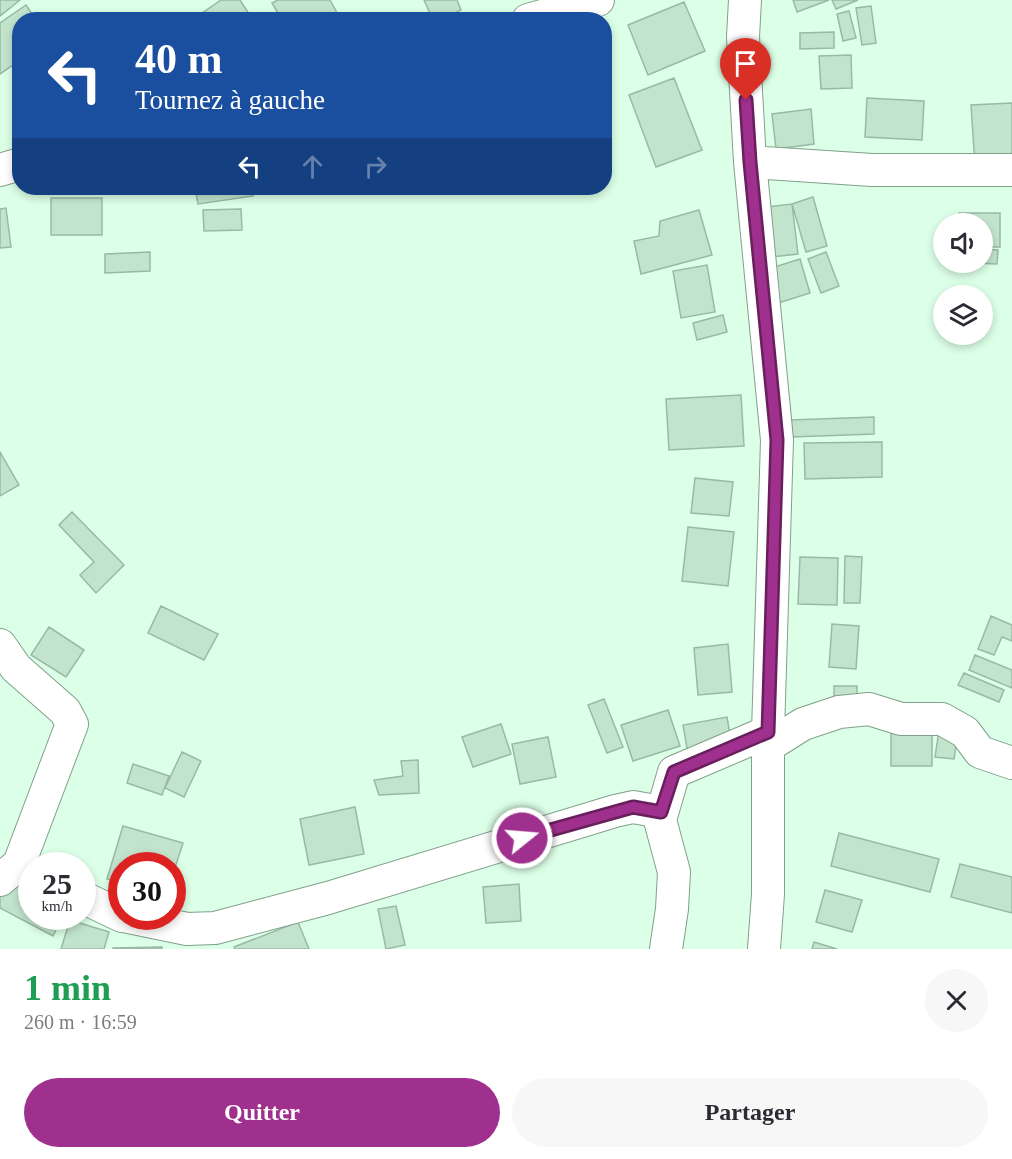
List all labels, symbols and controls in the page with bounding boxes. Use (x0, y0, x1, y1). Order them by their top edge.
icon: left (36, 36, 114, 114)
text: 40 m (135, 36, 223, 82)
pin (720, 38, 771, 100)
icon: arrive (729, 47, 762, 80)
text: Tournez à gauche (135, 85, 325, 115)
icon: left (233, 150, 266, 183)
icon: ahead (296, 150, 329, 183)
icon: right (359, 150, 392, 183)
map controls (933, 213, 993, 345)
button: sound (933, 213, 993, 273)
button: layers (933, 285, 993, 345)
position arrow (490, 806, 554, 870)
speed limit sign: 30 (108, 852, 186, 930)
text: 25 (42, 867, 72, 900)
text: km/h (42, 898, 72, 914)
text: 1 min (24, 968, 111, 1008)
button: close (925, 969, 988, 1032)
text: 260 m · 16:59 (24, 1011, 137, 1033)
button: Quitter (24, 1078, 500, 1147)
button: Partager (512, 1078, 988, 1147)

